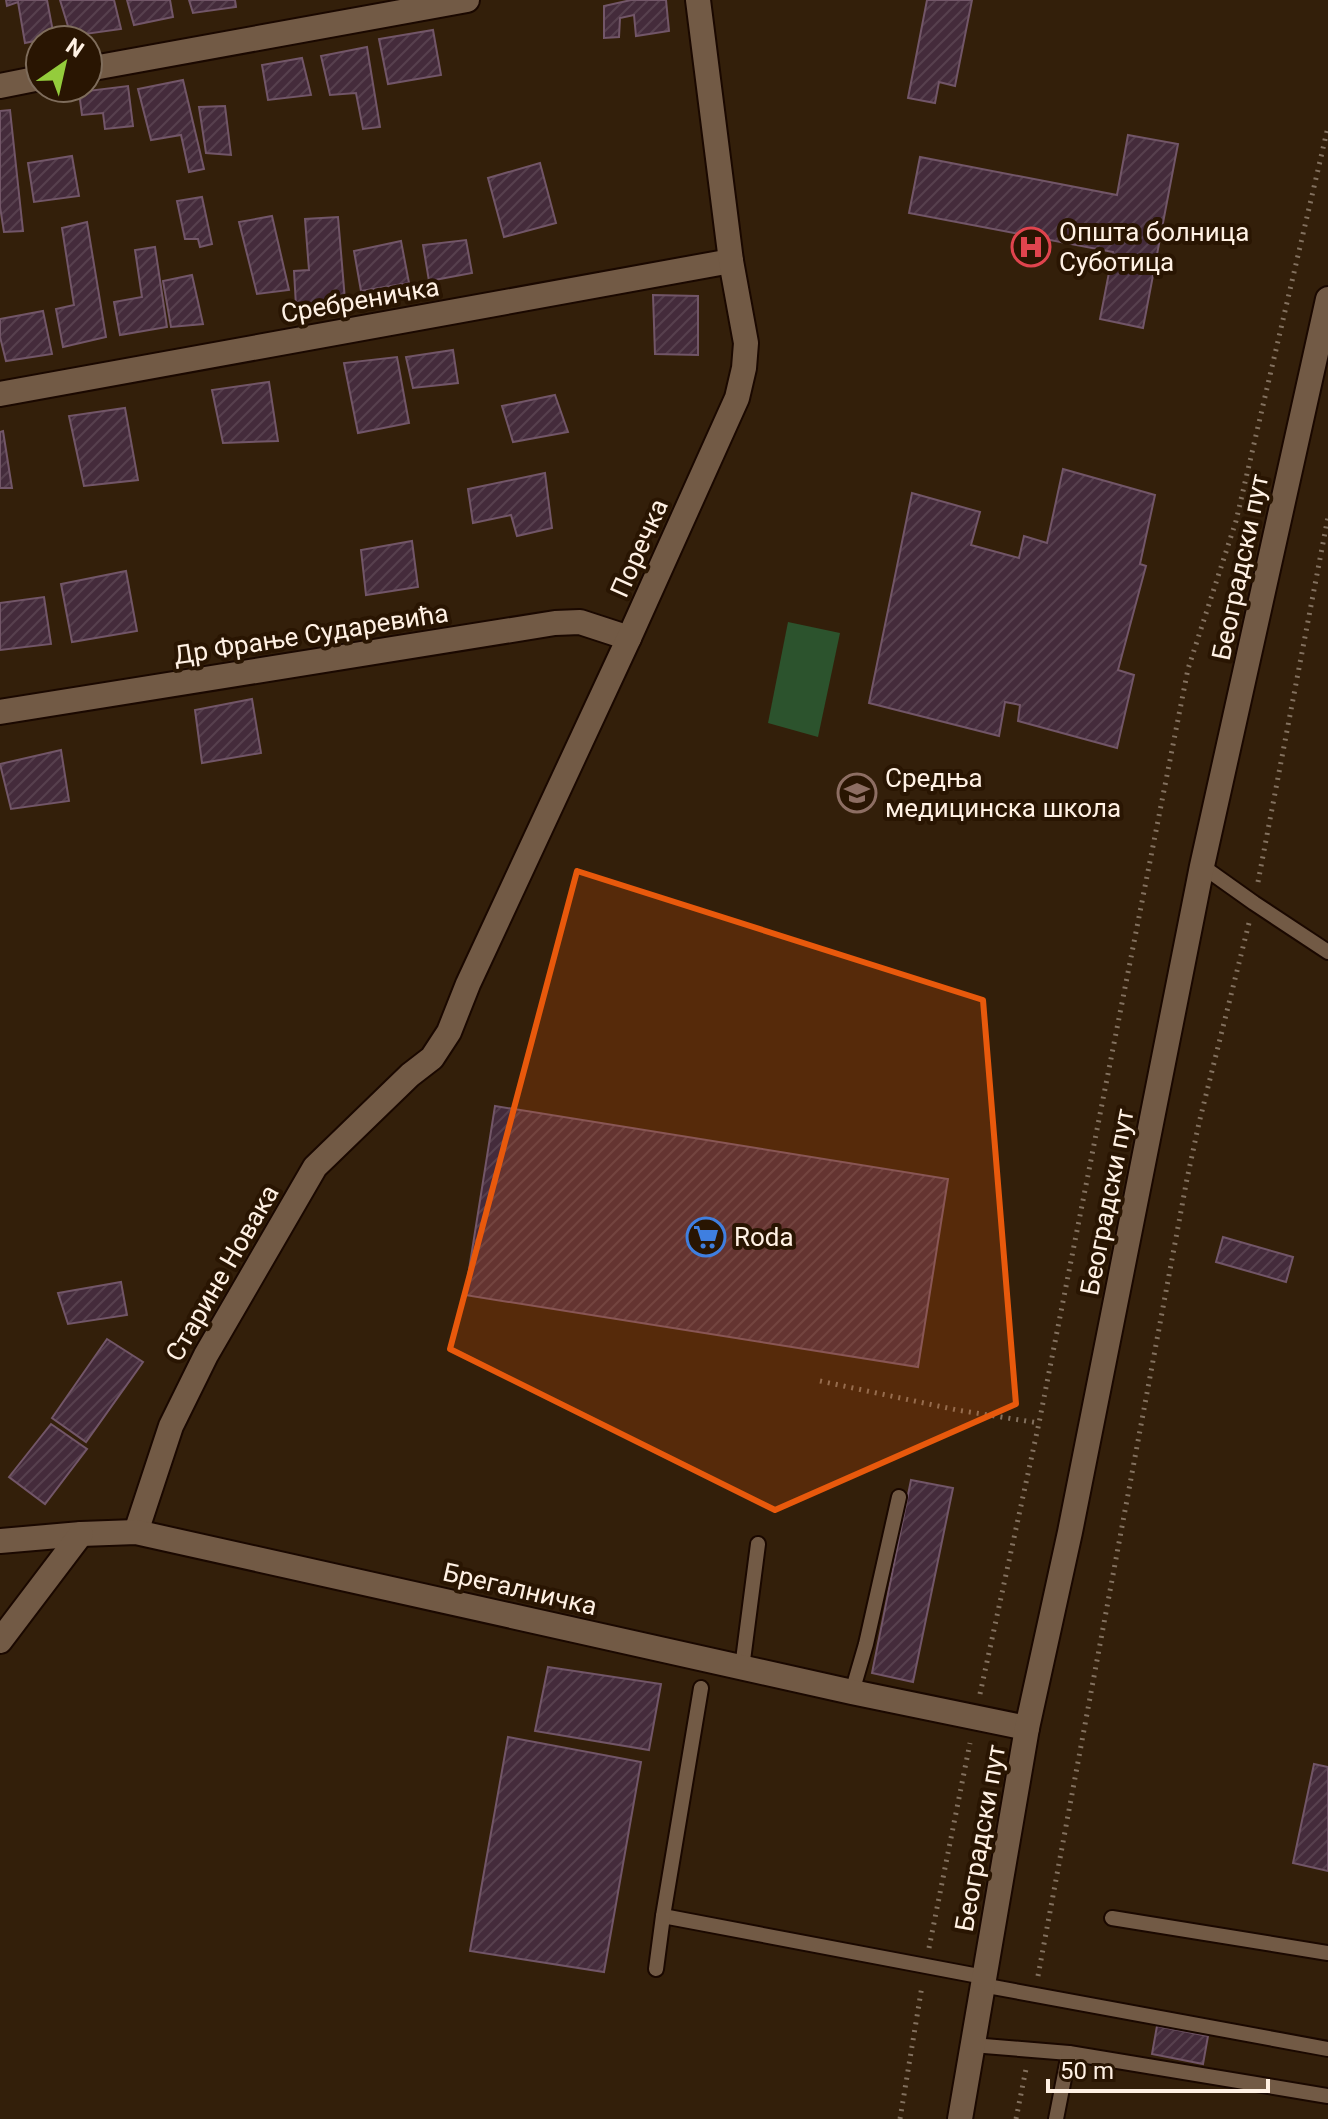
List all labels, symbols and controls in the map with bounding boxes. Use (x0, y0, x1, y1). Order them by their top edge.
north arrow (24, 24, 104, 104)
text: N (61, 33, 88, 63)
place label: Општа болница Суботица (1059, 217, 1249, 277)
hospital icon: Општа болница Суботица (1010, 226, 1052, 268)
street label: Сребреничка (279, 271, 441, 329)
street label: Београдски пут (1206, 471, 1274, 663)
street label: Поречка (604, 494, 674, 602)
street label: Др Фрање Сударевића (172, 597, 450, 671)
place label: Средња медицинска школа (885, 763, 1121, 823)
school or university icon: Средња медицинска школа (836, 772, 878, 814)
street label: Београдски пут (1074, 1106, 1140, 1298)
street label: Старине Новака (159, 1179, 285, 1367)
supermarket icon: Roda (685, 1216, 727, 1258)
place label: Roda (734, 1222, 794, 1252)
street label: Брегалничка (440, 1557, 600, 1621)
street label: Београдски пут (949, 1742, 1011, 1934)
scale bar (1048, 2043, 1268, 2093)
text: 50 m (1060, 2057, 1114, 2085)

